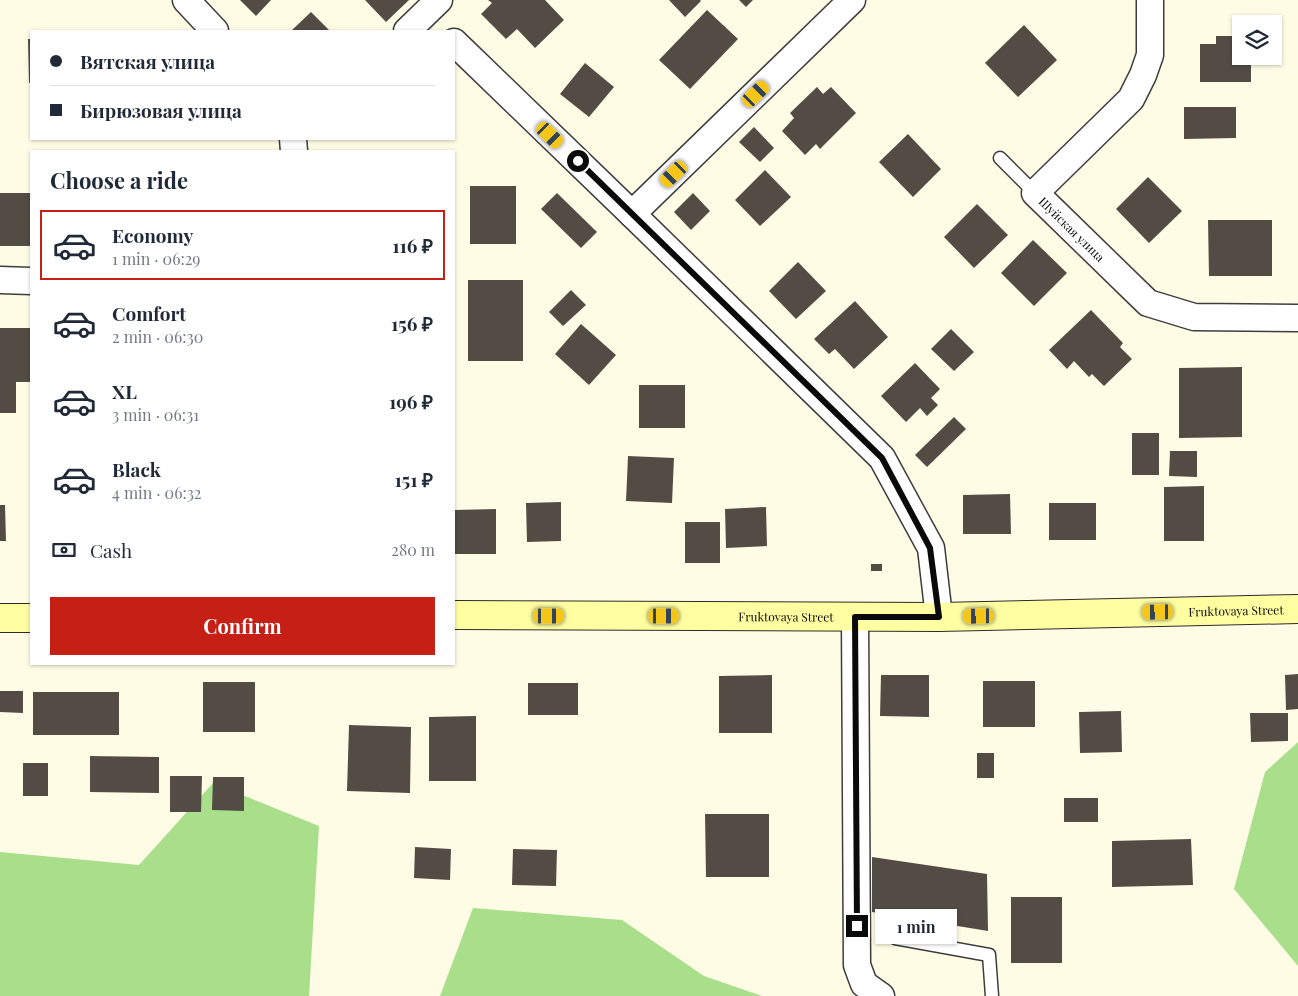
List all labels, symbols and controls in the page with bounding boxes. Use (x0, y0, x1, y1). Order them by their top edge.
map controls (1232, 15, 1282, 65)
button: layers (1232, 15, 1282, 65)
text: Вятская улица (80, 48, 215, 74)
car (739, 78, 772, 110)
text: Бирюзовая улица (80, 97, 242, 123)
car (533, 119, 566, 151)
route start (567, 150, 589, 172)
car (657, 158, 690, 190)
text: Choose a ride (50, 165, 188, 195)
street label: Шуйская улица (1036, 193, 1108, 265)
text: Economy (112, 222, 193, 248)
icon: car (52, 223, 97, 268)
text: 116 ₽ (392, 232, 433, 258)
text: 1 min · 06:29 (112, 248, 200, 269)
text: Comfort (112, 300, 186, 326)
icon: car (52, 301, 97, 346)
text: 156 ₽ (391, 310, 433, 336)
text: 2 min · 06:30 (112, 326, 203, 347)
text: XL (112, 378, 137, 404)
icon: car (52, 379, 97, 424)
text: 196 ₽ (389, 388, 433, 414)
text: 3 min · 06:31 (112, 404, 199, 425)
text: Black (112, 456, 161, 482)
icon: car (52, 457, 97, 502)
text: 151 ₽ (394, 466, 433, 492)
text: 4 min · 06:32 (112, 482, 202, 503)
icon: cash (50, 536, 78, 564)
text: Cash (90, 537, 132, 563)
text: 280 m (391, 539, 435, 560)
button: Confirm (50, 597, 435, 655)
street label: Fruktovaya Street (1188, 601, 1284, 619)
car (1142, 604, 1173, 620)
street label: Fruktovaya Street (738, 608, 834, 625)
car (963, 608, 994, 624)
car (534, 609, 564, 624)
car (649, 609, 679, 624)
callout: 1 min (874, 908, 957, 944)
route end (846, 915, 868, 937)
text: 1 min (896, 916, 936, 937)

